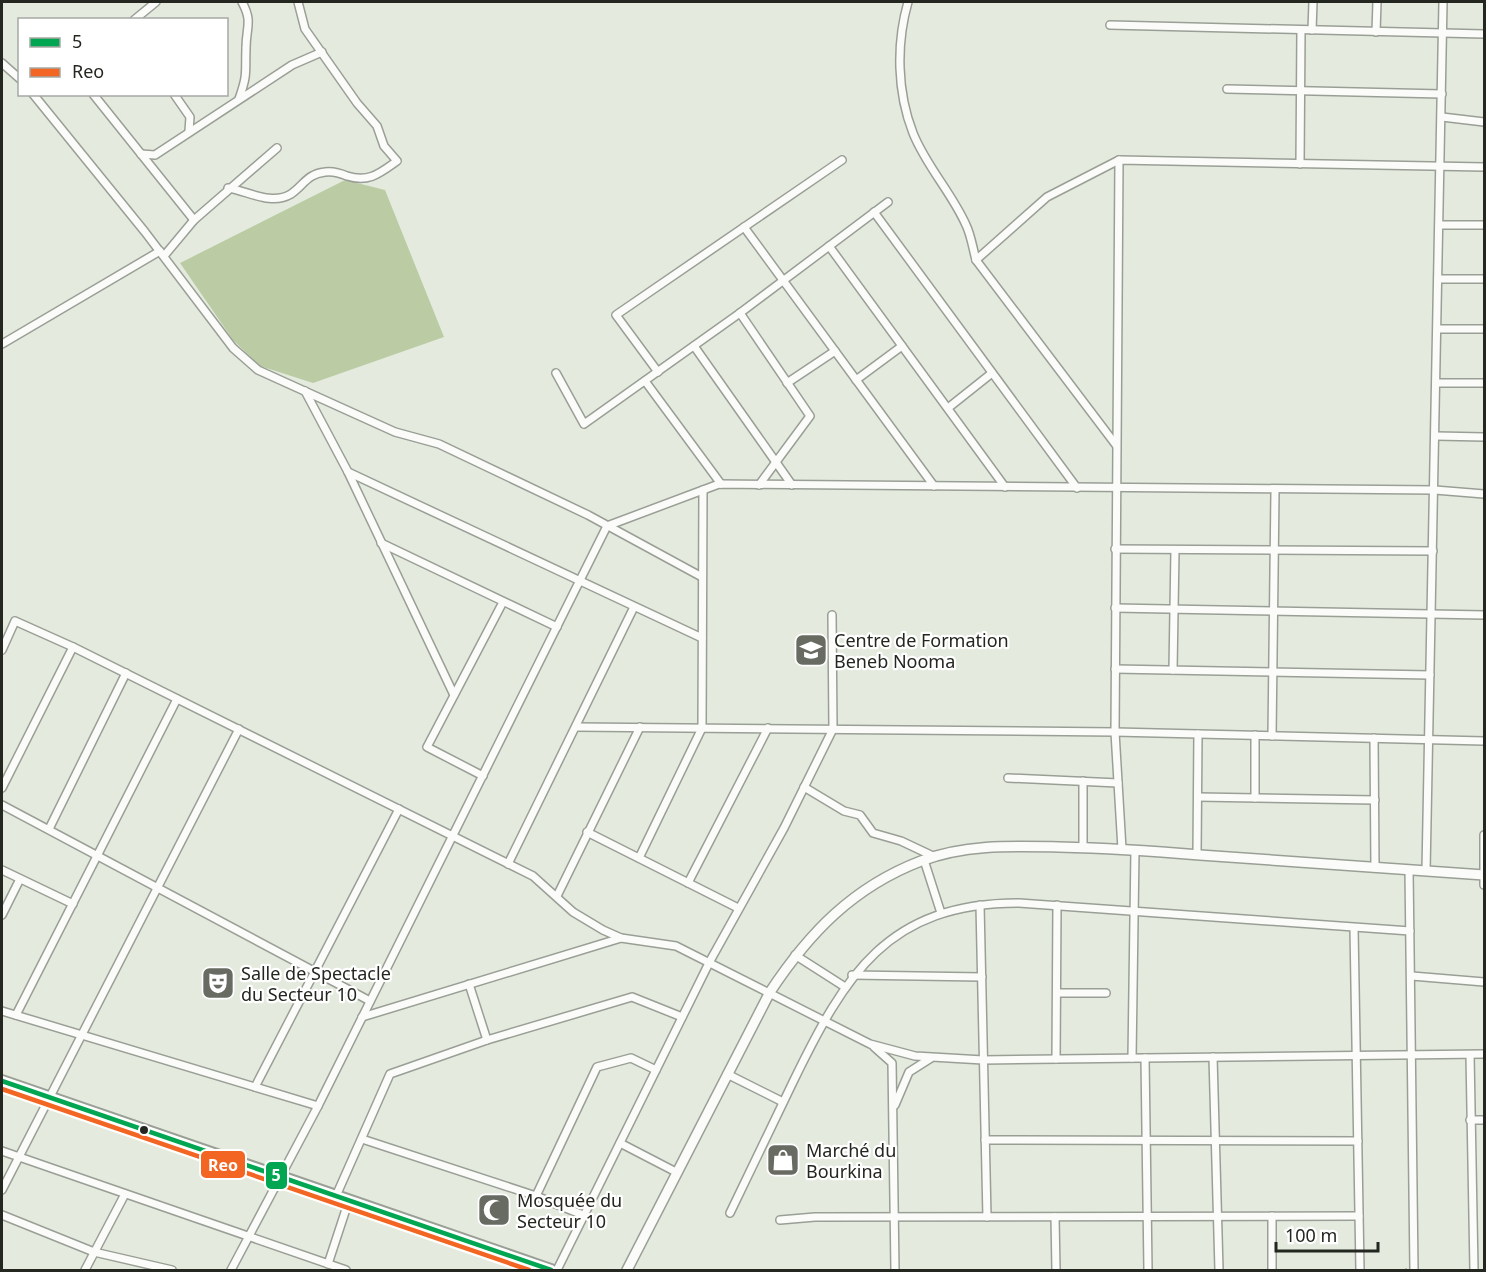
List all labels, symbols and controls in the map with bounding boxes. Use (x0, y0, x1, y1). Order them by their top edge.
legend (18, 18, 228, 96)
text: 5 (72, 29, 82, 53)
text: Reo (72, 59, 104, 83)
place label: Centre de Formation Beneb Nooma (834, 628, 1009, 673)
school or university icon: Centre de Formation Beneb Nooma (793, 632, 829, 668)
place label: Salle de Spectacle du Secteur 10 (241, 961, 391, 1006)
theatre icon: Salle de Spectacle du Secteur 10 (200, 965, 236, 1001)
unlabelled marker (138, 1124, 150, 1136)
place label: Marché du Bourkina (806, 1138, 896, 1183)
shop icon: Marché du Bourkina (765, 1142, 801, 1178)
line badge: Reo (200, 1150, 246, 1179)
text: Reo (208, 1154, 238, 1176)
line badge: 5 (265, 1161, 288, 1190)
text: 5 (271, 1164, 281, 1186)
place label: Mosquée du Secteur 10 (517, 1188, 622, 1233)
mosque icon: Mosquée du Secteur 10 (476, 1192, 512, 1228)
scale bar (1276, 1215, 1378, 1253)
text: 100 m (1285, 1223, 1337, 1247)

